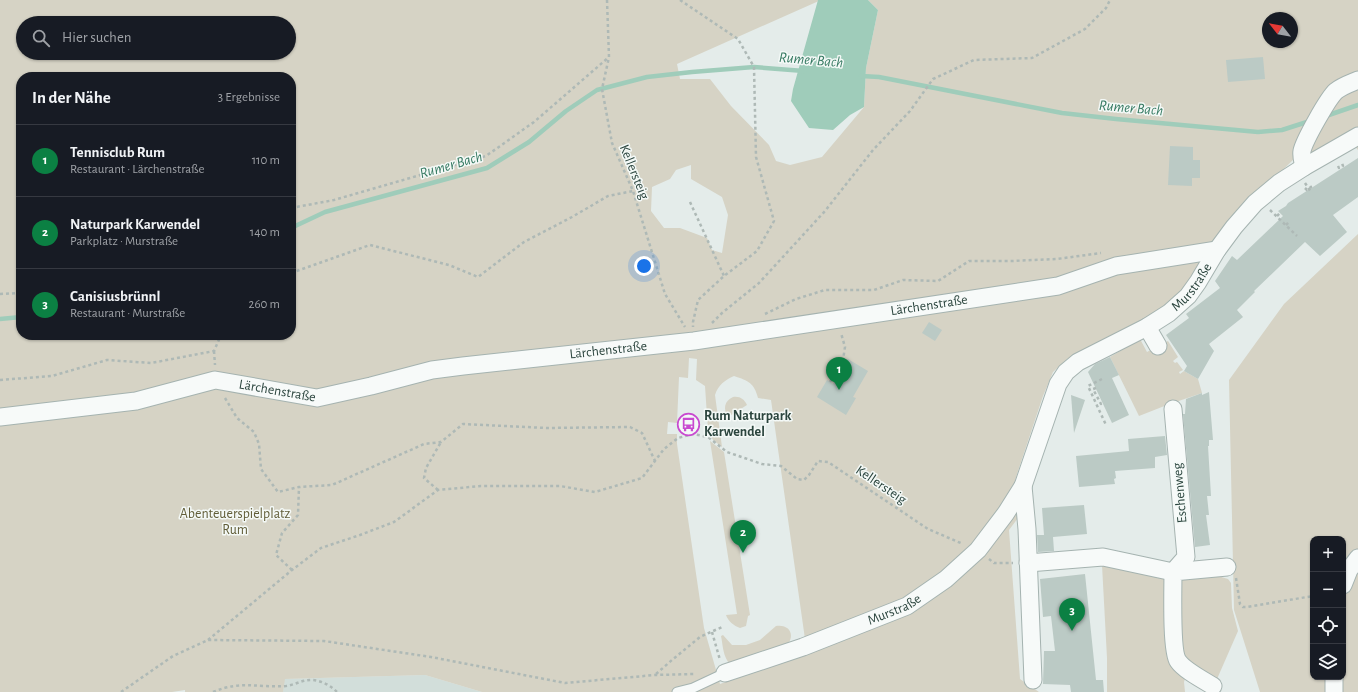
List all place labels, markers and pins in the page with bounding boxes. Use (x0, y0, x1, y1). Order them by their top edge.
pin: 1 (826, 357, 852, 390)
place label: Rum Naturpark Karwendel (704, 409, 791, 439)
bus stop icon: Rum Naturpark Karwendel (675, 411, 701, 437)
pin: 2 (730, 520, 756, 553)
pin: 3 (1059, 598, 1085, 631)

